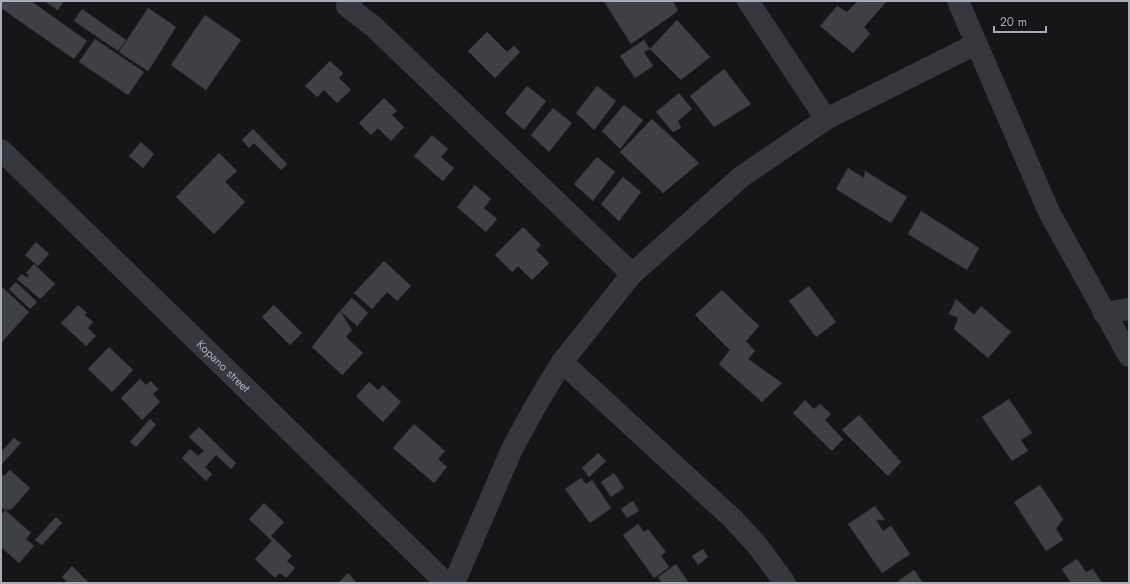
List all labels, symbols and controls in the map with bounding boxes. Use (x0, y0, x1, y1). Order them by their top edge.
scale bar (994, 8, 1046, 34)
text: 20 m (1000, 13, 1027, 31)
street label: Kopano street (192, 336, 254, 397)

